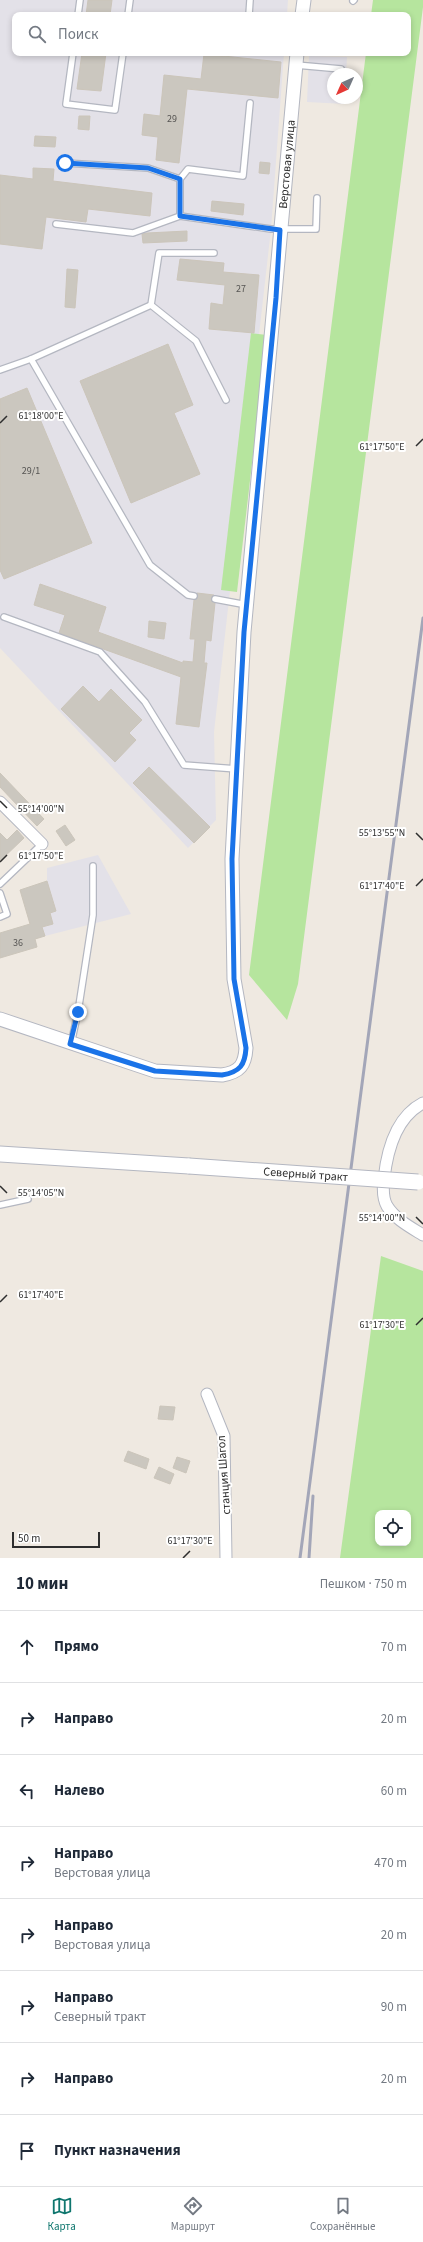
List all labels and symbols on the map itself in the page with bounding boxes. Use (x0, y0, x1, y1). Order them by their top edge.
north arrow (327, 68, 363, 104)
house number: 29 (167, 112, 177, 126)
street label: Верстовая улица (274, 119, 299, 210)
route start (56, 154, 74, 172)
house number: 27 (236, 282, 246, 296)
text: 61°18'00"E (18, 409, 64, 423)
text: 61°17'50"E (359, 440, 405, 454)
house number: 29/1 (22, 464, 40, 478)
text: 55°14'00"N (18, 802, 64, 816)
text: 55°13'55"N (359, 826, 405, 840)
text: 61°17'50"E (18, 849, 64, 863)
text: 61°17'40"E (359, 879, 405, 893)
house number: 36 (13, 936, 23, 950)
route end (69, 1003, 87, 1021)
street label: Северный тракт (263, 1163, 349, 1186)
text: 55°14'05"N (18, 1186, 64, 1200)
text: 55°14'00"N (359, 1211, 405, 1225)
text: 61°17'40"E (18, 1288, 64, 1302)
text: 61°17'30"E (359, 1318, 405, 1332)
street label: станция Шагол (213, 1435, 235, 1515)
scale bar (12, 1530, 100, 1549)
text: 61°17'30"E (167, 1534, 213, 1548)

